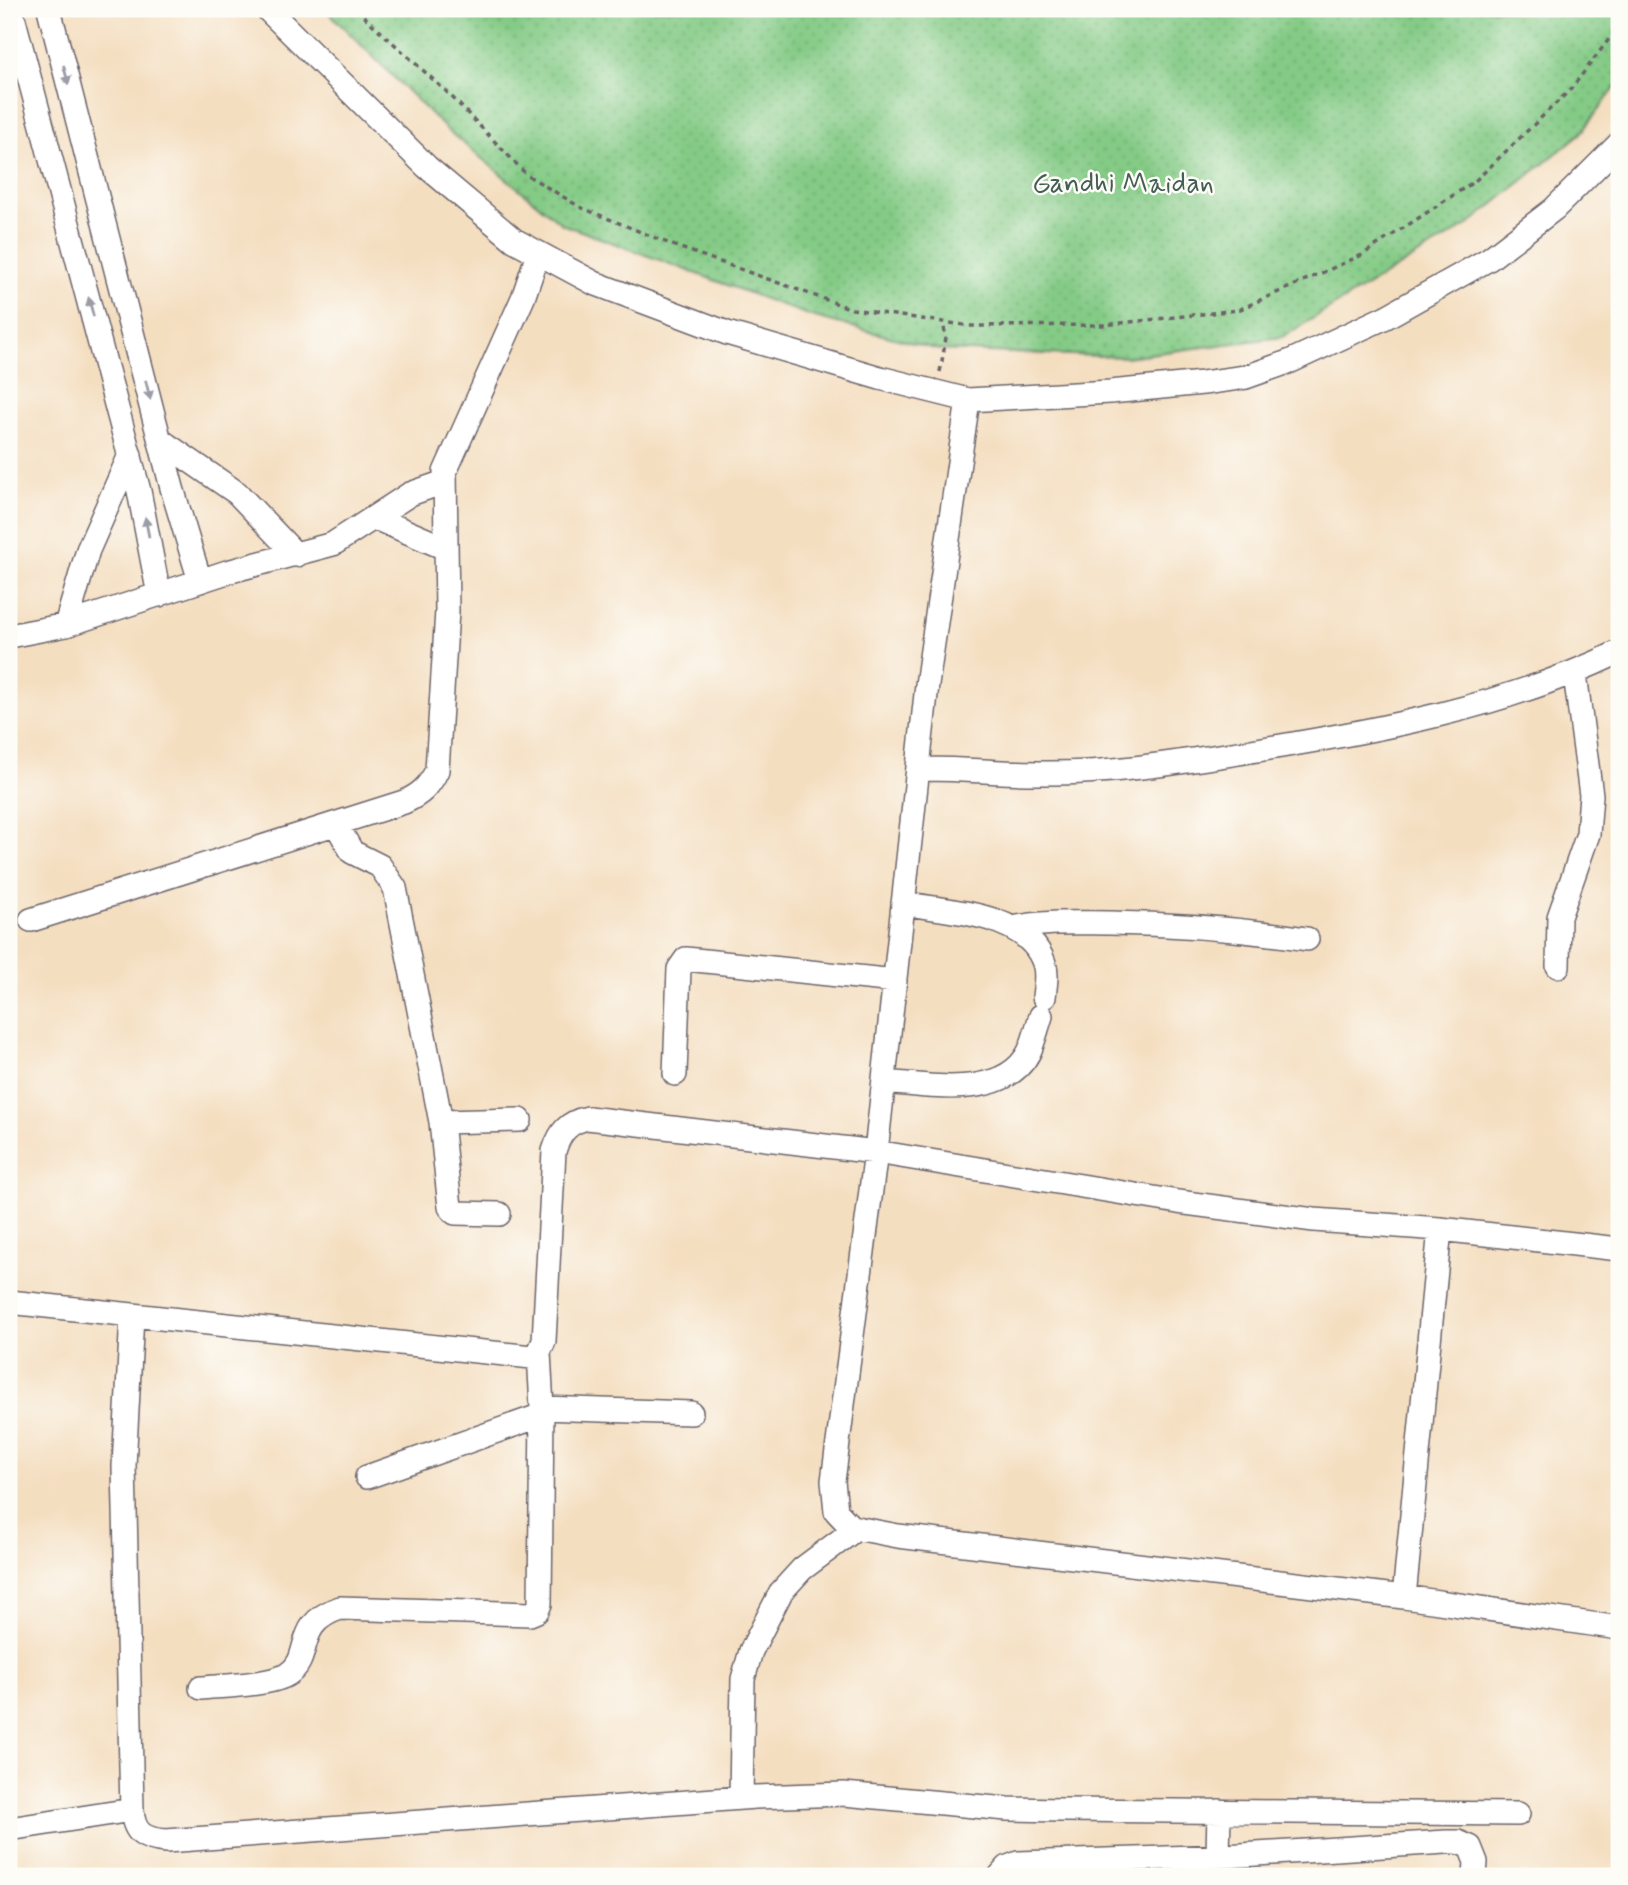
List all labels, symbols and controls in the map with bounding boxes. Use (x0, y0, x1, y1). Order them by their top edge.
one-way arrow (61, 64, 72, 86)
park label: Gandhi Maidan (1032, 166, 1214, 203)
one-way arrow (85, 296, 96, 318)
one-way arrow (143, 379, 154, 401)
one-way arrow (141, 516, 152, 538)

